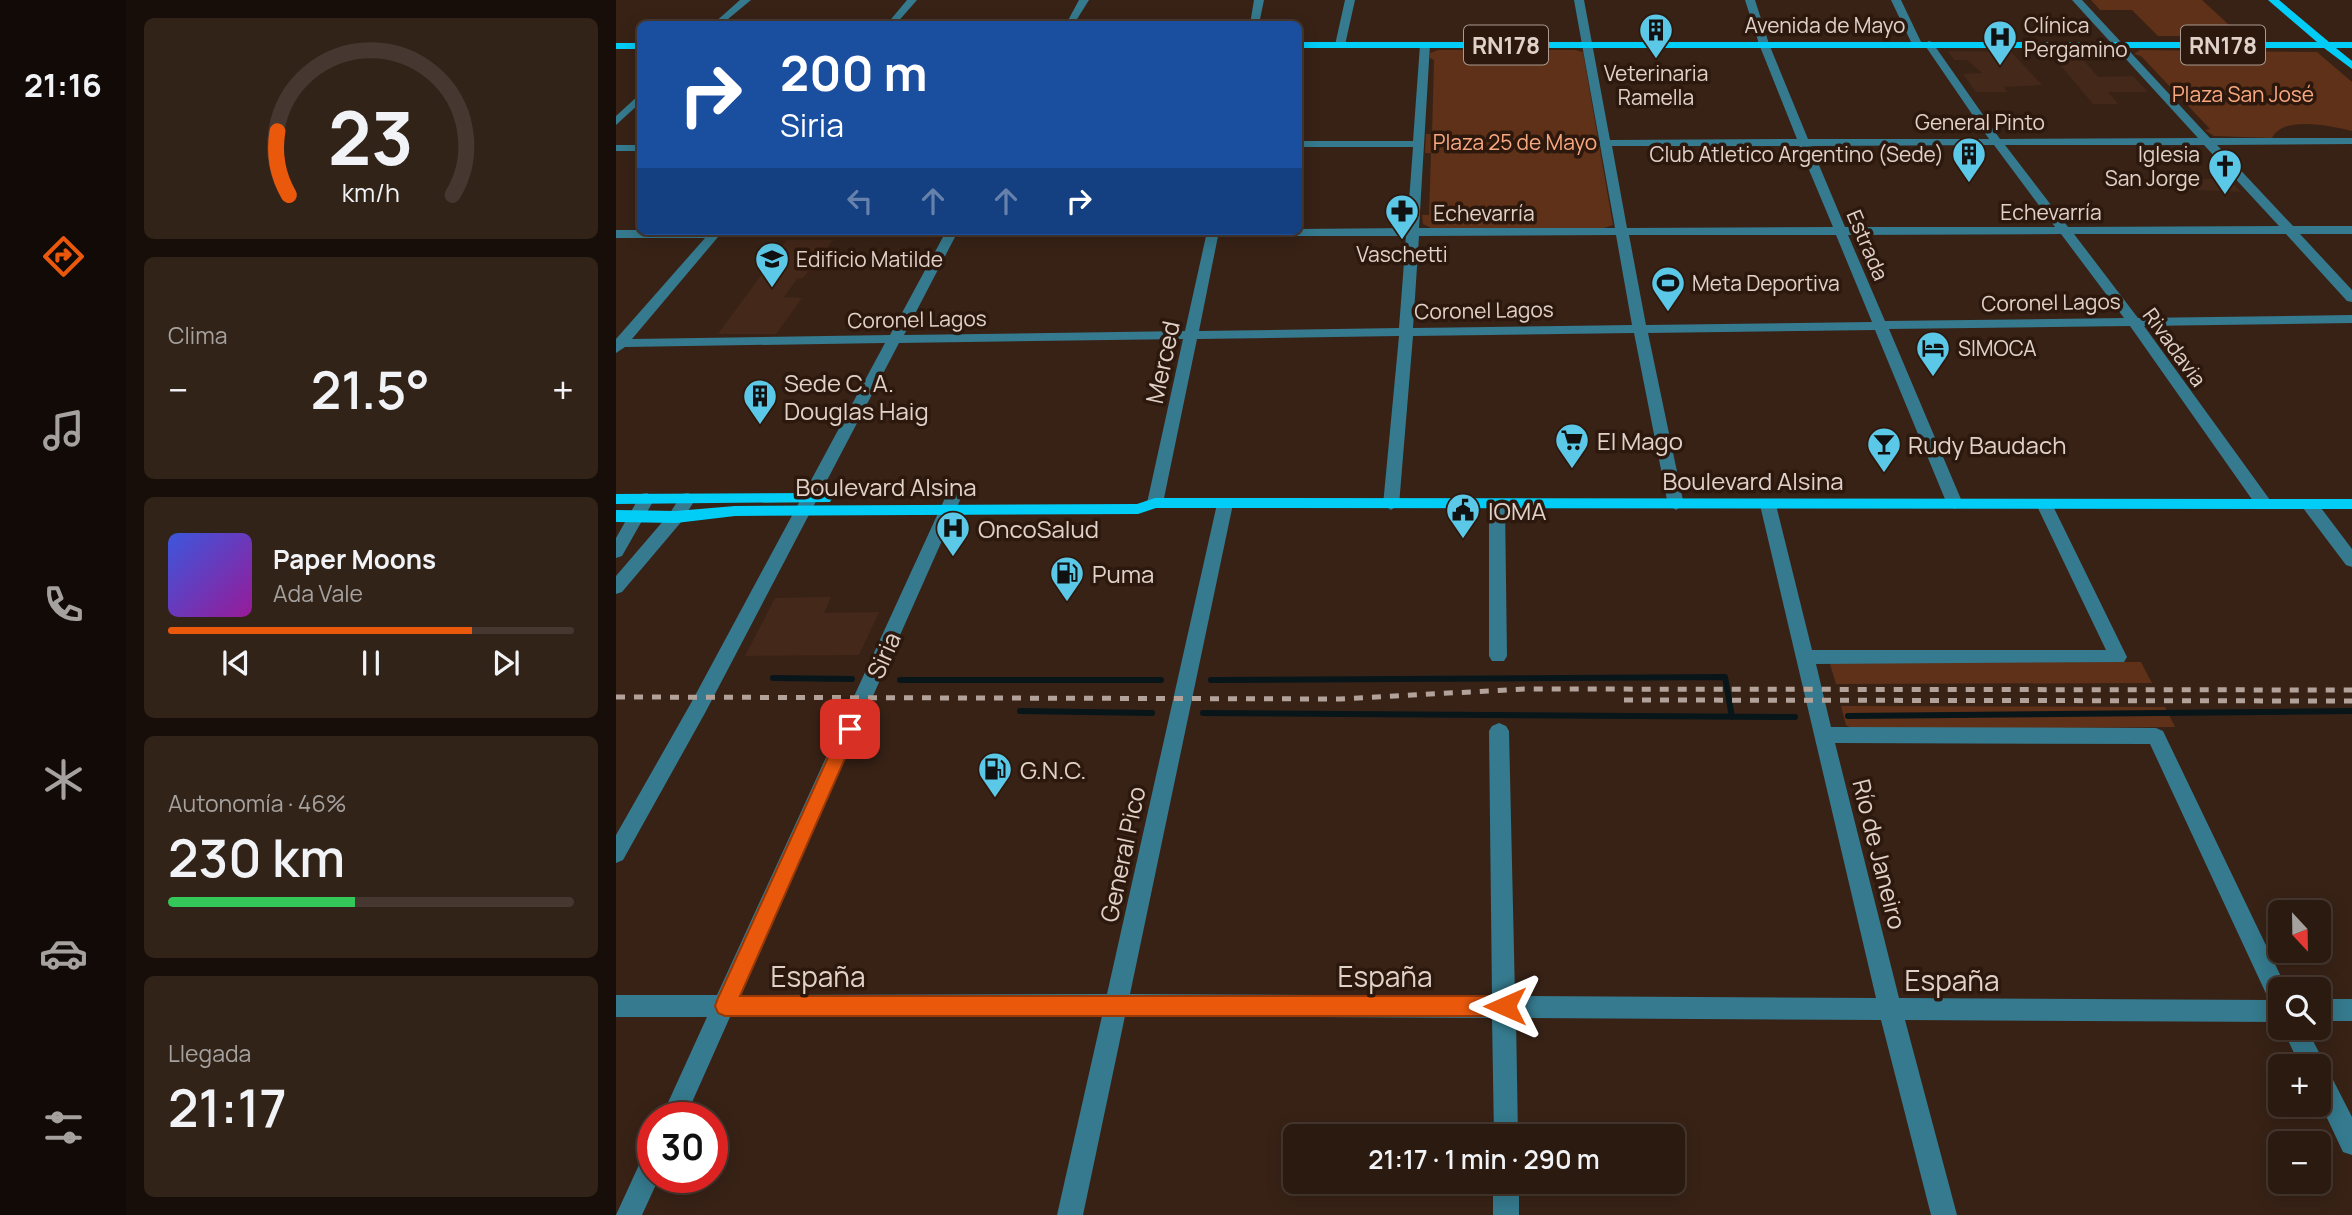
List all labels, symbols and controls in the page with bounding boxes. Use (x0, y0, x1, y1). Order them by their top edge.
building icon: Veterinaria Ramella (1637, 11, 1675, 60)
street label: Avenida de Mayo (1744, 11, 1906, 39)
place label: Clínica Pergamino (2024, 11, 2128, 63)
hospital icon: Clínica Pergamino (1981, 18, 2019, 67)
road number: RN178 (1464, 26, 1548, 64)
road number: RN178 (2181, 26, 2265, 64)
text: 200 m (780, 39, 928, 106)
icon: right (665, 49, 756, 140)
place label: Veterinaria Ramella (1604, 59, 1708, 111)
text: 21:16 (24, 63, 102, 107)
park label: Plaza San José (2172, 80, 2314, 108)
text: 23 (328, 87, 414, 187)
text: Siria (780, 103, 844, 147)
street label: General Pinto (1915, 108, 2045, 136)
park label: Plaza 25 de Mayo (1433, 128, 1597, 156)
building icon: Club Atletico Argentino (Sede) (1950, 135, 1988, 184)
place label: Club Atletico Argentino (Sede) (1649, 140, 1944, 168)
place label: Iglesia San Jorge (2105, 140, 2200, 192)
church icon: Iglesia San Jorge (2206, 147, 2244, 196)
text: km/h (342, 175, 400, 210)
icon: left (841, 182, 879, 220)
icon: ahead (914, 182, 952, 220)
icon: ahead (987, 182, 1025, 220)
icon: right (1060, 182, 1098, 220)
pharmacy icon: Vaschetti (1383, 192, 1421, 241)
street label: Echevarría (2000, 198, 2102, 226)
street label: Echevarría (1433, 199, 1535, 227)
street label: Estrada (1841, 205, 1895, 285)
icon: directions (39, 232, 88, 281)
school or university icon: Edificio Matilde (753, 240, 791, 289)
place label: Vaschetti (1356, 240, 1448, 268)
place label: Edificio Matilde (796, 245, 943, 273)
sports icon: Meta Deportiva (1649, 264, 1687, 313)
place label: Meta Deportiva (1692, 269, 1840, 297)
street label: Coronel Lagos (1981, 287, 2121, 317)
street label: Coronel Lagos (1414, 295, 1554, 325)
street label: Rivadavia (2137, 302, 2213, 392)
street label: Coronel Lagos (847, 304, 987, 334)
street label: Merced (1137, 318, 1187, 406)
text: Clima (168, 319, 227, 351)
hotel icon: SIMOCA (1914, 329, 1952, 378)
place label: SIMOCA (1958, 334, 2037, 362)
text: 21.5° (311, 354, 430, 425)
text: − (168, 363, 189, 415)
text: + (552, 363, 574, 415)
place label: Sede C. A. Douglas Haig (784, 366, 929, 427)
building icon: Sede C. A. Douglas Haig (741, 377, 779, 426)
icon: music (39, 406, 88, 455)
supermarket icon: El Mago (1553, 421, 1591, 470)
place label: El Mago (1597, 424, 1683, 457)
bar icon: Rudy Baudach (1865, 425, 1903, 474)
place label: Rudy Baudach (1908, 428, 2066, 461)
street label: Boulevard Alsina (1662, 464, 1844, 497)
street label: Boulevard Alsina (795, 470, 977, 503)
public building icon: IOMA (1444, 491, 1482, 540)
place label: IOMA (1488, 494, 1546, 527)
hospital icon: OncoSalud (934, 509, 972, 558)
place label: OncoSalud (978, 512, 1099, 545)
text: Paper Moons (273, 541, 436, 577)
fuel station icon: Puma (1048, 554, 1086, 603)
place label: Puma (1092, 557, 1154, 590)
text: Ada Vale (273, 577, 363, 609)
icon: phone (39, 580, 88, 629)
street label: Siria (858, 626, 908, 684)
icon: previous (217, 644, 255, 682)
icon: pause (352, 644, 390, 682)
icon: next (487, 644, 525, 682)
pin (820, 699, 880, 759)
icon: arrive (831, 710, 869, 748)
fuel station icon: G.N.C. (976, 750, 1014, 799)
place label: G.N.C. (1020, 753, 1086, 786)
icon: climate (39, 755, 88, 804)
street label: Río de Janeiro (1845, 775, 1915, 933)
street label: General Pico (1092, 783, 1152, 925)
text: Autonomía · 46% (168, 787, 346, 819)
text: 230 km (168, 822, 345, 893)
north arrow (2268, 900, 2331, 962)
map controls (2268, 900, 2331, 1194)
icon: car (39, 929, 88, 978)
street label: España (771, 957, 865, 995)
street label: España (1338, 957, 1432, 995)
street label: España (1905, 961, 1999, 999)
position arrow (1468, 969, 1542, 1043)
button: search (2268, 977, 2331, 1040)
text: Llegada (168, 1037, 251, 1069)
button: + (2268, 1054, 2331, 1117)
text: 21:17 (168, 1072, 287, 1143)
speed limit sign: 30 (637, 1102, 728, 1193)
icon: filters (39, 1103, 88, 1152)
button: − (2268, 1131, 2331, 1194)
text: 21:17 · 1 min · 290 m (1368, 1141, 1600, 1177)

